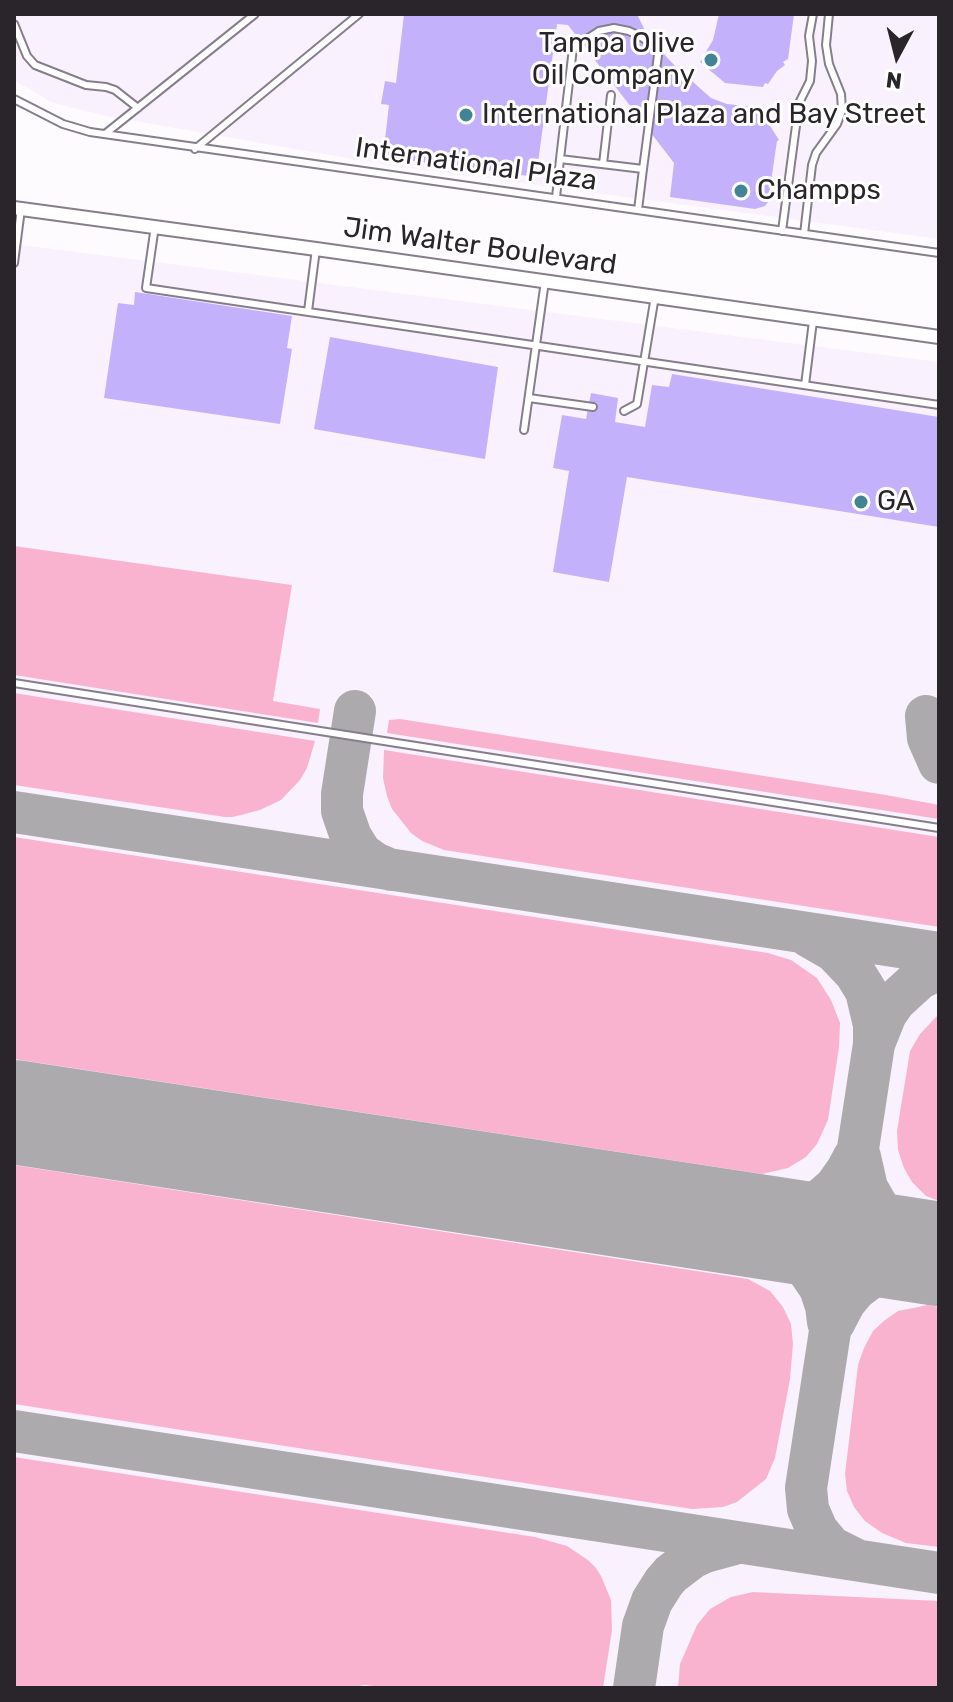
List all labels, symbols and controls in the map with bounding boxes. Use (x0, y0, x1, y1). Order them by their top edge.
north arrow (857, 16, 937, 96)
place label: Tampa Olive Oil Company (532, 27, 695, 93)
marker: Tampa Olive Oil Company (702, 51, 720, 69)
text: N (885, 66, 904, 95)
place label: International Plaza and Bay Street (482, 98, 926, 132)
marker: International Plaza and Bay Street (457, 106, 475, 124)
street label: International Plaza (353, 131, 599, 199)
place label: Champps (757, 174, 881, 208)
marker: Champps (732, 182, 750, 200)
street label: Jim Walter Boulevard (341, 211, 619, 283)
place label: GA (877, 485, 914, 519)
marker: GA (852, 493, 870, 511)

